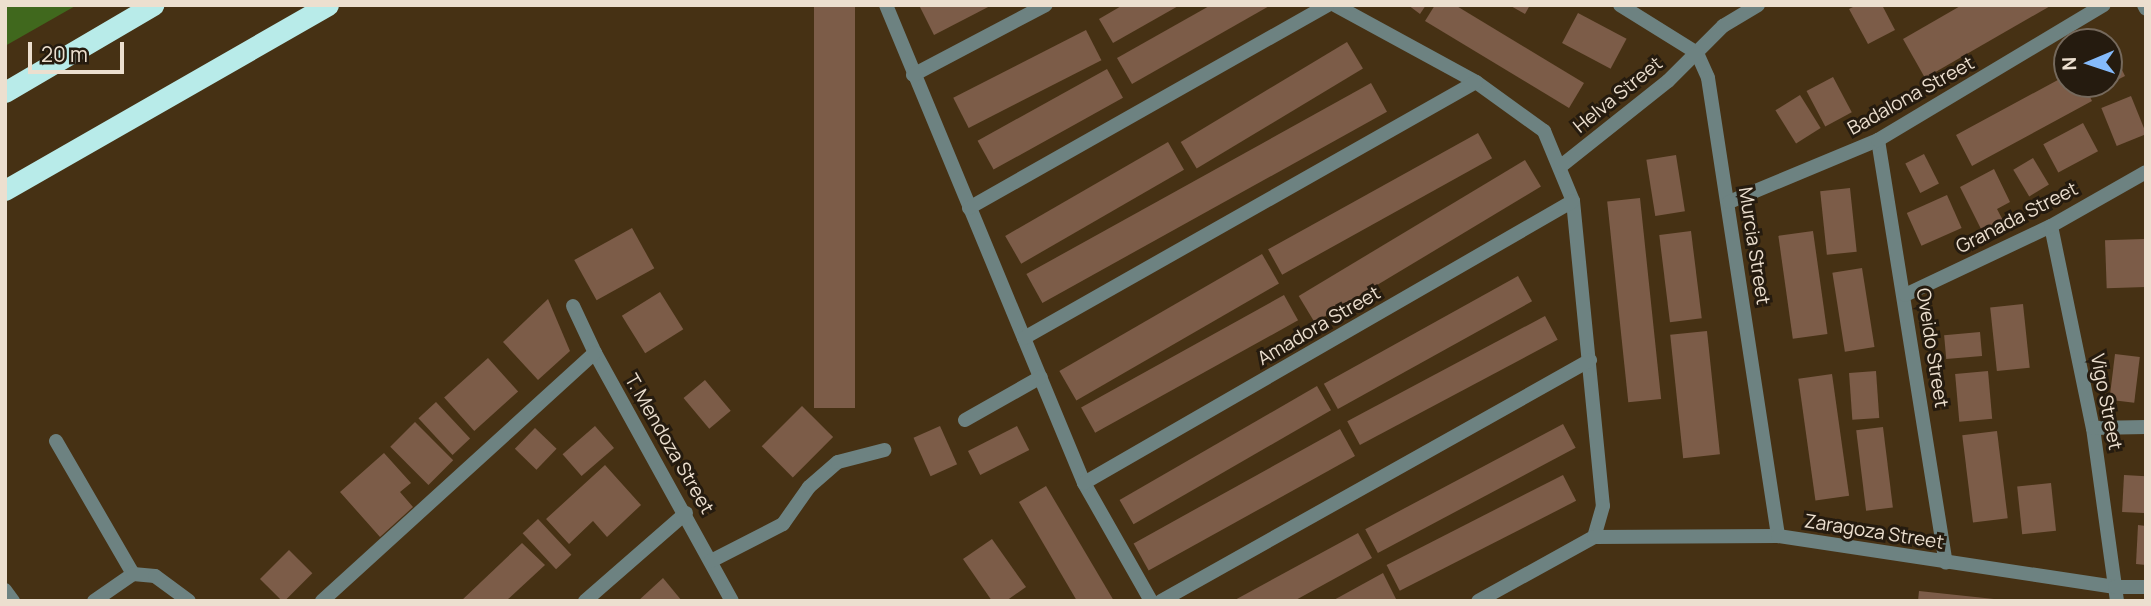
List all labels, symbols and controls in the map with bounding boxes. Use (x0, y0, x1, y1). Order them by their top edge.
scale bar (32, 28, 128, 72)
north arrow (2053, 28, 2123, 98)
text: 20 m (41, 40, 88, 68)
street label: Helva Street (1569, 52, 1667, 138)
street label: Badalona Street (1844, 52, 1978, 140)
text: N (2056, 56, 2082, 71)
street label: Granada Street (1952, 177, 2082, 259)
street label: Murcia Street (1733, 186, 1775, 306)
street label: Amadora Street (1254, 282, 1384, 370)
street label: Oveido Street (1911, 287, 1953, 409)
street label: Vigo Street (2085, 352, 2127, 452)
street label: T. Mendoza Street (620, 370, 718, 518)
street label: Zaragoza Street (1803, 510, 1945, 554)

